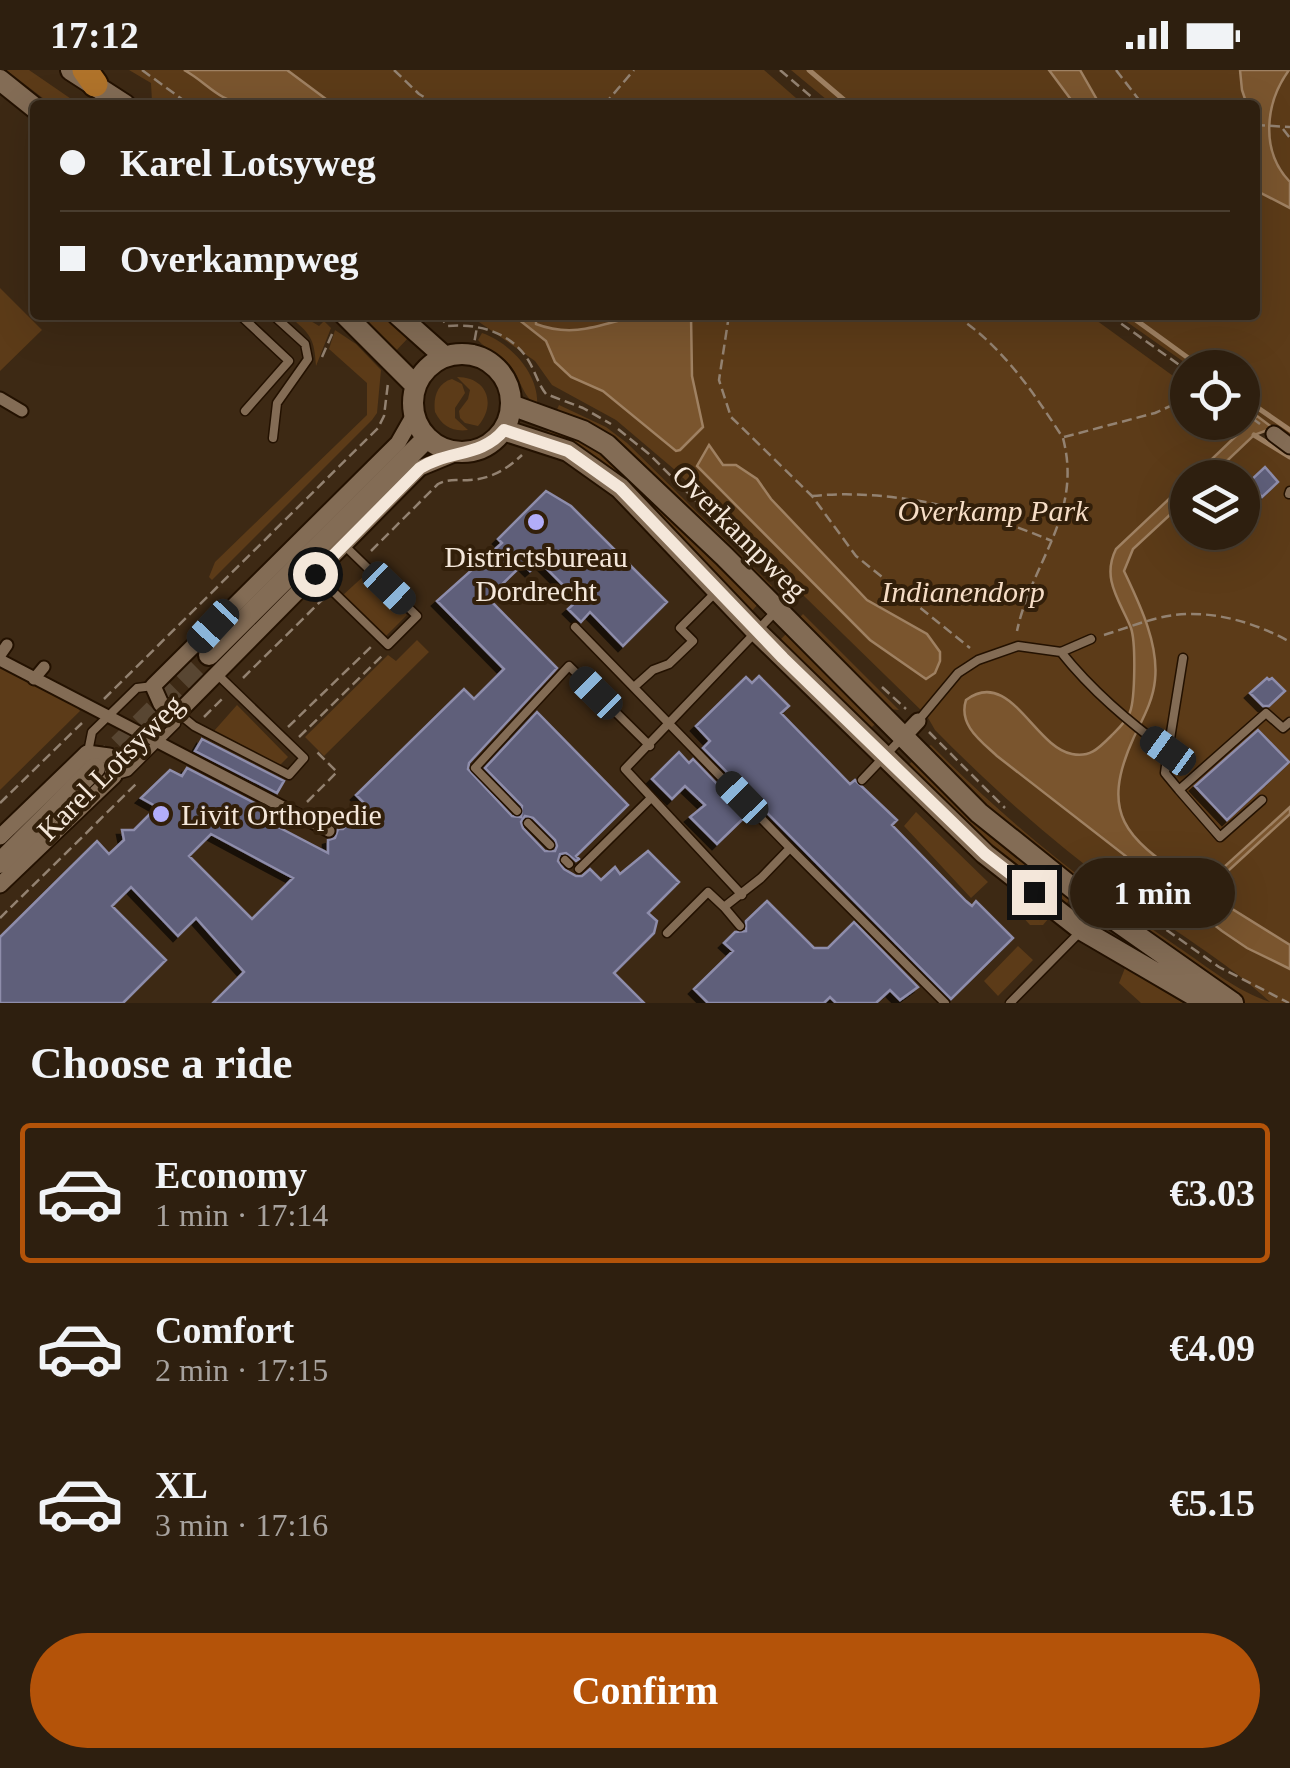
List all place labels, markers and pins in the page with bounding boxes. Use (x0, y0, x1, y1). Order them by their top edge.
marker: Districtsbureau Dordrecht (525, 511, 547, 533)
place label: Districtsbureau Dordrecht (444, 540, 628, 607)
place label: Livit Orthopedie (181, 798, 382, 831)
marker: Livit Orthopedie (150, 803, 172, 825)

